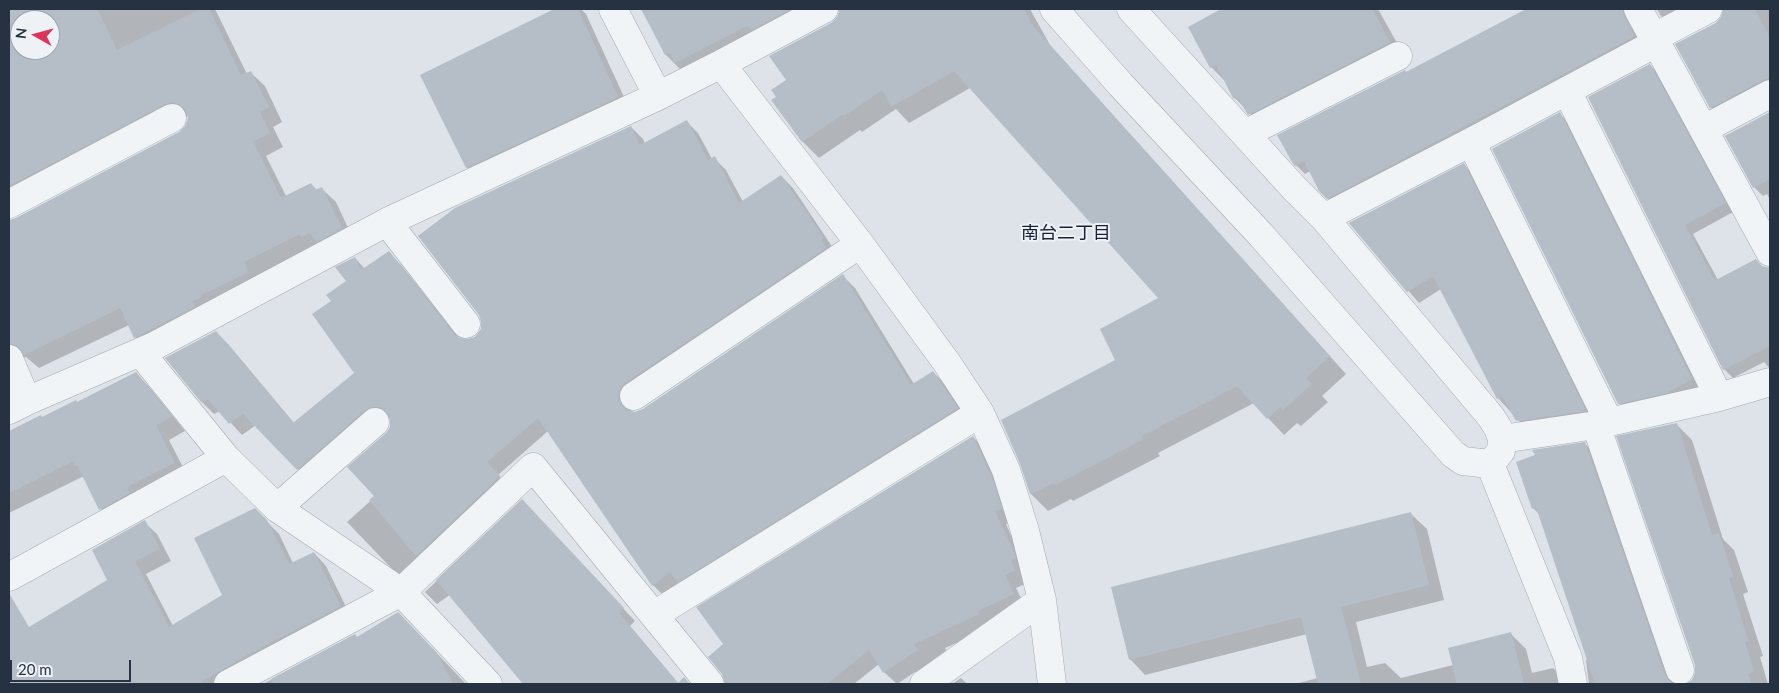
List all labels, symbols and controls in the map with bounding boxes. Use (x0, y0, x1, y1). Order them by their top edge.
north arrow (10, 10, 60, 60)
text: N (12, 27, 30, 40)
district label: 南台二丁目 (1021, 222, 1111, 244)
scale bar (12, 650, 134, 682)
text: 20 m (18, 660, 52, 678)

